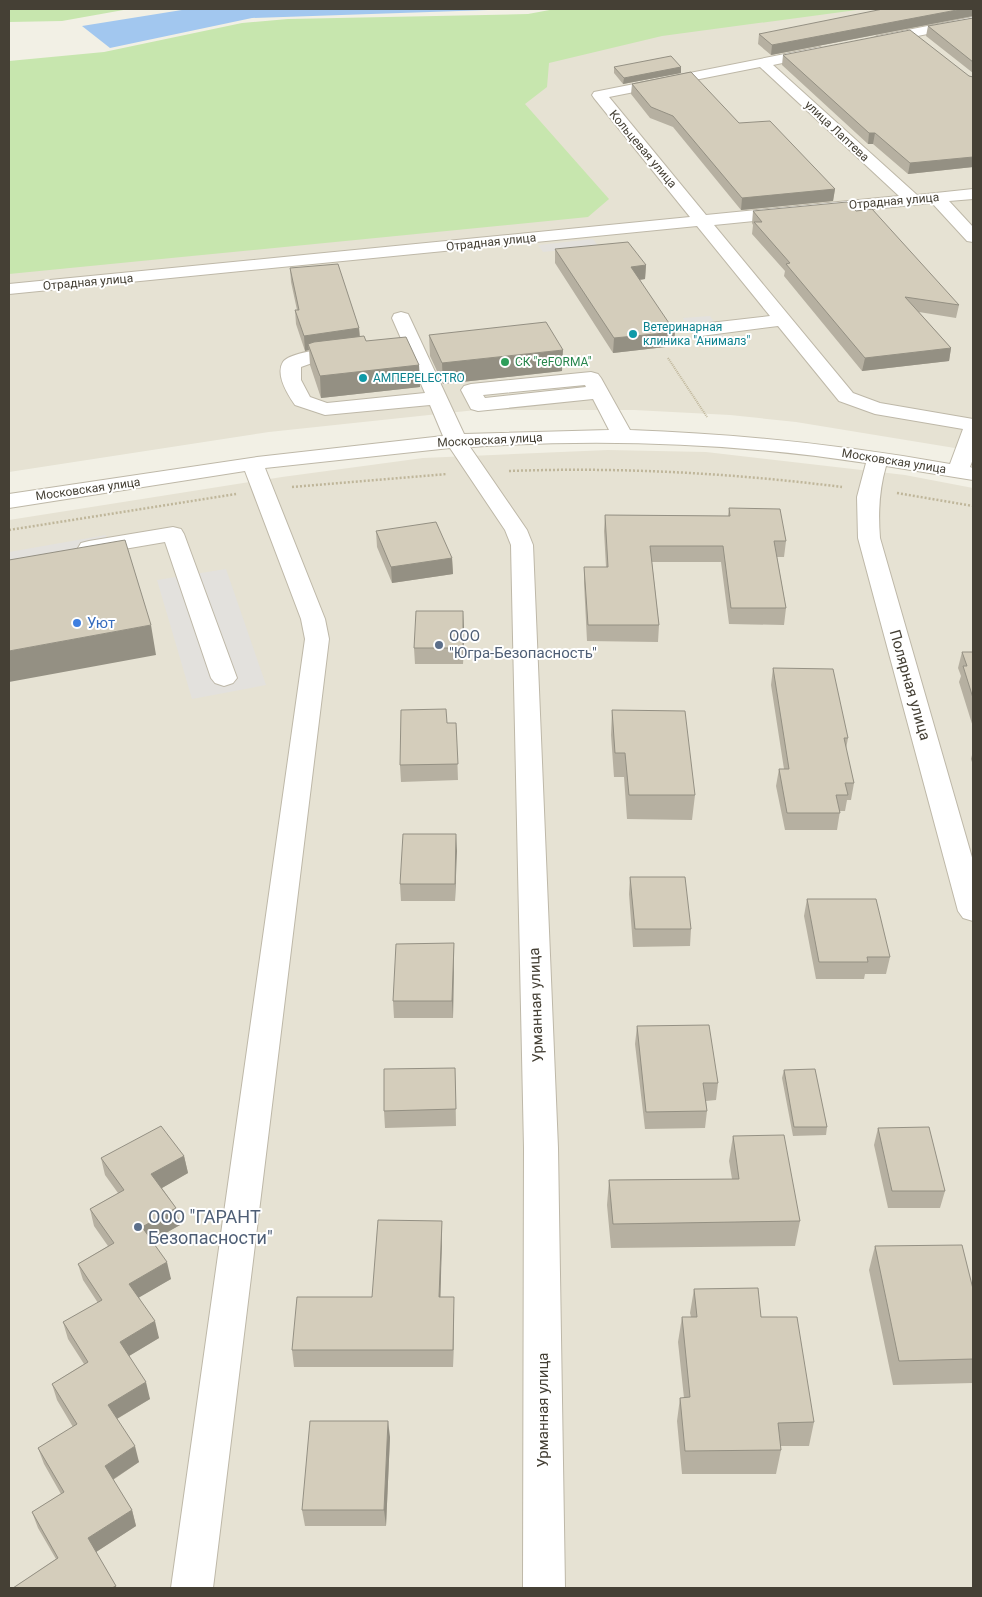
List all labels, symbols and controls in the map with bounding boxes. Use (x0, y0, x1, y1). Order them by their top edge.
street label: улица Лаптева (802, 98, 872, 164)
street label: Кольцевая улица (606, 107, 680, 191)
street label: Отрадная улица (848, 190, 940, 212)
street label: Отрадная улица (445, 230, 537, 254)
street label: Отрадная улица (42, 271, 134, 293)
place label: Ветеринарная клиника "Анималз" (643, 320, 750, 348)
marker: Ветеринарная клиника "Анималз" (627, 328, 639, 340)
place label: СК "reFORMA" (515, 355, 592, 369)
marker: СК "reFORMA" (499, 356, 511, 368)
place label: АМПЕРELECTRO (373, 371, 465, 385)
marker: АМПЕРELECTRO (357, 372, 369, 384)
street label: Московская улица (437, 430, 543, 450)
street label: Московская улица (841, 446, 947, 476)
street label: Московская улица (35, 475, 141, 503)
place label: Уют (87, 614, 115, 632)
marker: Уют (71, 617, 83, 629)
place label: ООО "Югра-Безопасность" (449, 627, 597, 662)
street label: Полярная улица (886, 628, 934, 742)
marker: ООО "Югра-Безопасность" (433, 639, 445, 651)
street label: Урманная улица (525, 947, 547, 1063)
place label: ООО "ГАРАНТ Безопасности" (148, 1206, 273, 1248)
marker: ООО "ГАРАНТ Безопасности" (132, 1221, 144, 1233)
street label: Урманная улица (534, 1353, 552, 1467)

